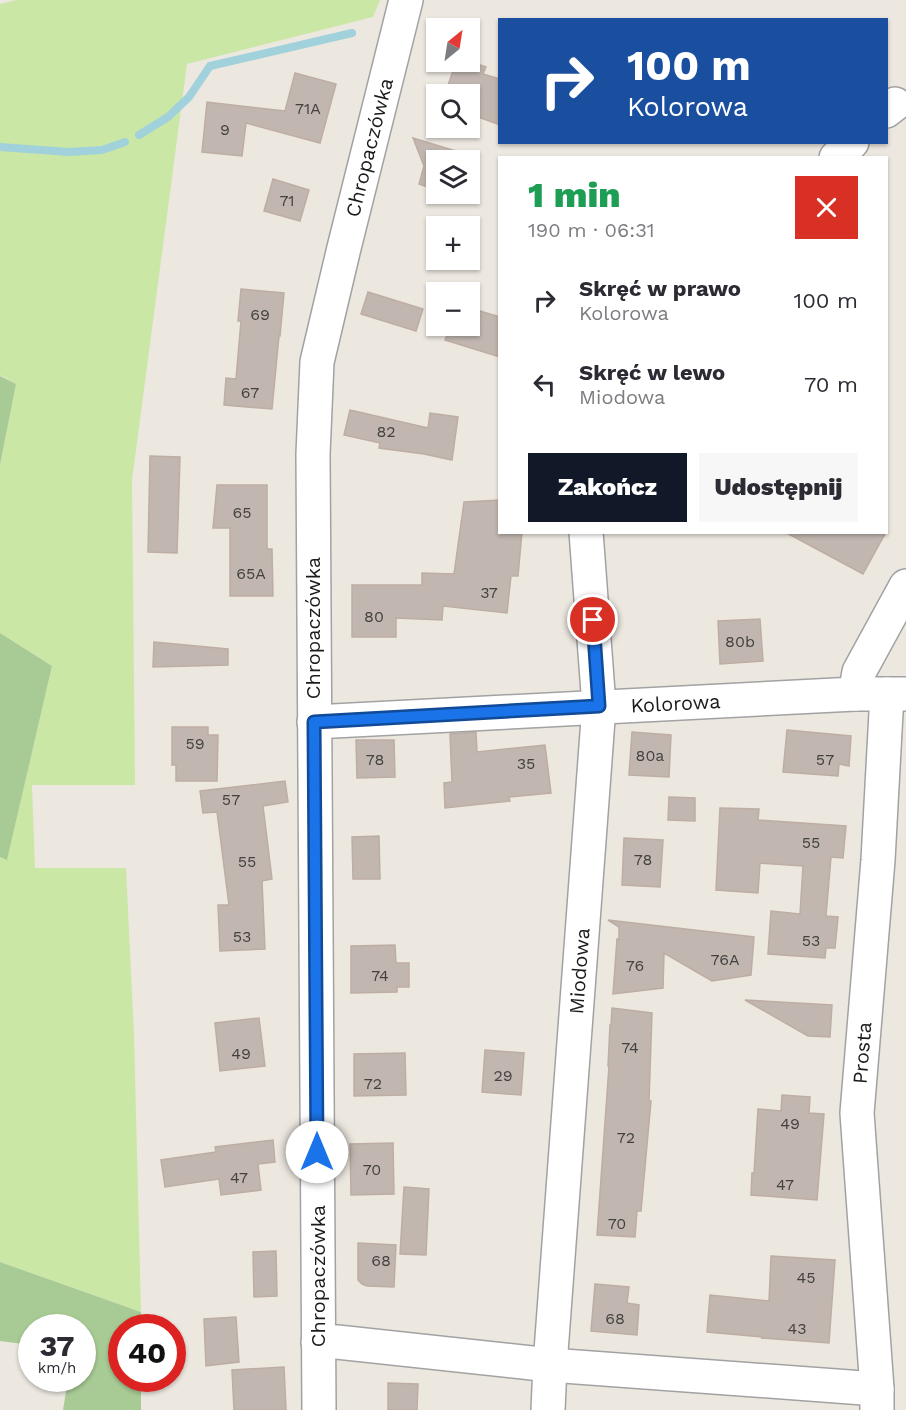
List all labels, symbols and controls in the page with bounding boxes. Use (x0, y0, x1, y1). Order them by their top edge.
north arrow (426, 18, 480, 72)
map controls (426, 18, 480, 336)
text: 100 m (627, 41, 751, 90)
icon: right (528, 42, 606, 120)
street label: Chropaczówka (340, 75, 398, 219)
button: search (426, 84, 480, 138)
text: Kolorowa (627, 91, 748, 123)
house number: 71A (295, 99, 321, 118)
house number: 9 (220, 120, 230, 139)
button: layers (426, 150, 480, 204)
text: 1 min (528, 174, 621, 216)
button: close (795, 176, 858, 239)
house number: 71 (279, 191, 295, 210)
button: + (426, 216, 480, 270)
text: 190 m · 06:31 (528, 218, 655, 242)
text: Skręć w prawo (579, 276, 741, 301)
button: − (426, 282, 480, 336)
icon: right (528, 284, 561, 317)
text: 100 m (794, 288, 858, 313)
text: Kolorowa (579, 301, 669, 325)
house number: 69 (250, 305, 270, 324)
text: Skręć w lewo (579, 360, 725, 385)
icon: left (528, 368, 561, 401)
text: 70 m (804, 372, 858, 397)
house number: 67 (241, 383, 259, 402)
text: Miodowa (579, 385, 665, 409)
house number: 82 (376, 422, 396, 441)
button: Zakończ (528, 453, 687, 522)
button: Udostępnij (699, 453, 858, 522)
house number: 65 (232, 503, 252, 522)
street label: Chropaczówka (301, 557, 325, 699)
house number: 65A (236, 564, 266, 583)
house number: 37 (480, 583, 498, 602)
pin (567, 594, 618, 645)
icon: arrive (576, 603, 609, 636)
house number: 80 (364, 607, 384, 626)
house number: 80b (725, 632, 755, 651)
street label: Kolorowa (630, 689, 721, 718)
house number: 59 (185, 734, 205, 753)
house number: 80a (636, 746, 664, 765)
house number: 78 (366, 750, 384, 769)
house number: 57 (816, 750, 834, 769)
house number: 35 (517, 754, 535, 773)
house number: 57 (222, 790, 240, 809)
house number: 55 (802, 833, 820, 852)
house number: 78 (634, 850, 652, 869)
house number: 55 (238, 852, 256, 871)
house number: 53 (233, 927, 251, 946)
street label: Miodowa (564, 927, 594, 1015)
house number: 53 (802, 931, 820, 950)
house number: 76A (711, 950, 740, 969)
house number: 76 (626, 956, 644, 975)
house number: 74 (371, 966, 389, 985)
street label: Prosta (847, 1021, 877, 1085)
house number: 74 (621, 1038, 639, 1057)
house number: 49 (231, 1044, 251, 1063)
house number: 29 (493, 1066, 513, 1085)
house number: 72 (364, 1074, 382, 1093)
house number: 49 (780, 1114, 800, 1133)
position arrow (285, 1120, 349, 1184)
house number: 72 (617, 1128, 635, 1147)
house number: 70 (363, 1160, 381, 1179)
house number: 47 (230, 1168, 248, 1187)
house number: 47 (776, 1175, 794, 1194)
street label: Chropaczówka (306, 1205, 330, 1347)
house number: 70 (608, 1214, 626, 1233)
house number: 68 (371, 1251, 391, 1270)
house number: 45 (796, 1268, 816, 1287)
house number: 68 (605, 1309, 625, 1328)
speed limit sign: 40 (108, 1314, 186, 1392)
house number: 43 (787, 1319, 807, 1338)
text: 37 (39, 1328, 75, 1363)
text: km/h (38, 1359, 76, 1377)

